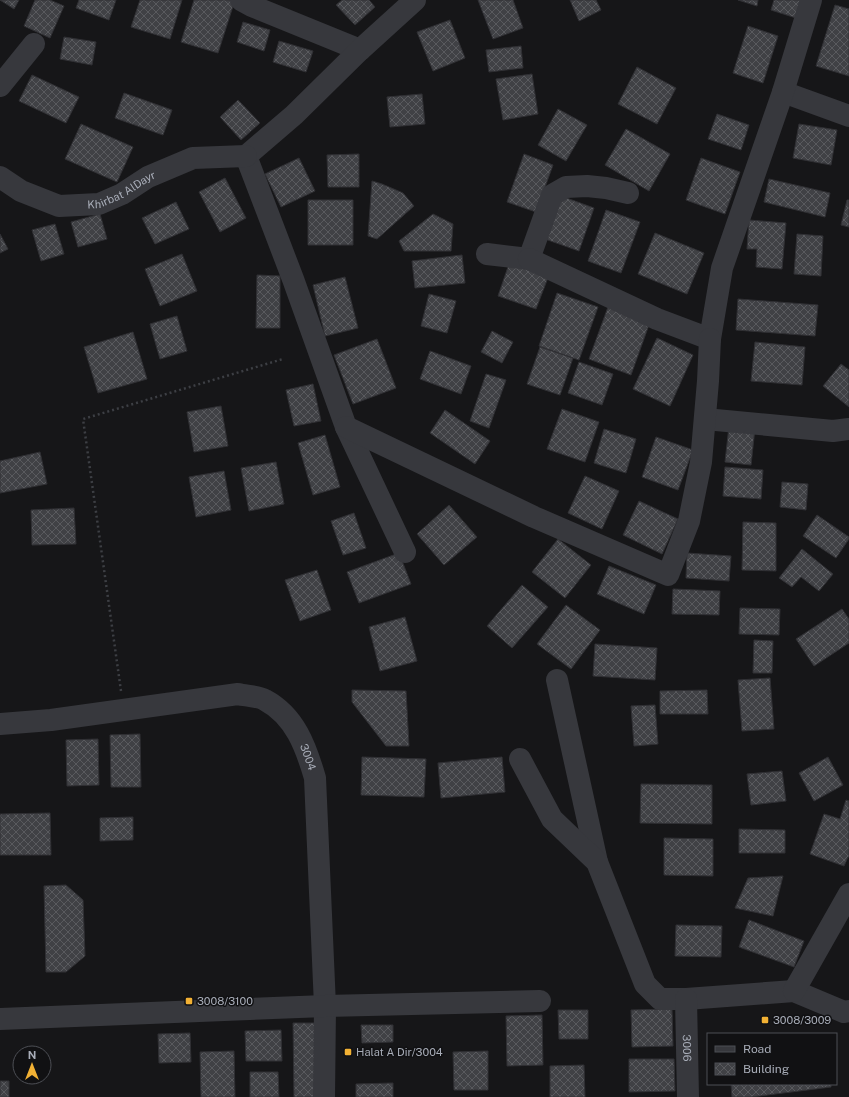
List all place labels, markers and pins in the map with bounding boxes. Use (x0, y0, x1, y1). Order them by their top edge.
place label: 3008/3100 (197, 995, 253, 1007)
marker: 3008/3100 (184, 996, 194, 1006)
place label: 3008/3009 (773, 1014, 831, 1026)
marker: 3008/3009 (760, 1015, 770, 1025)
place label: Halat A Dir/3004 (356, 1046, 443, 1058)
marker: Halat A Dir/3004 (343, 1047, 353, 1057)

